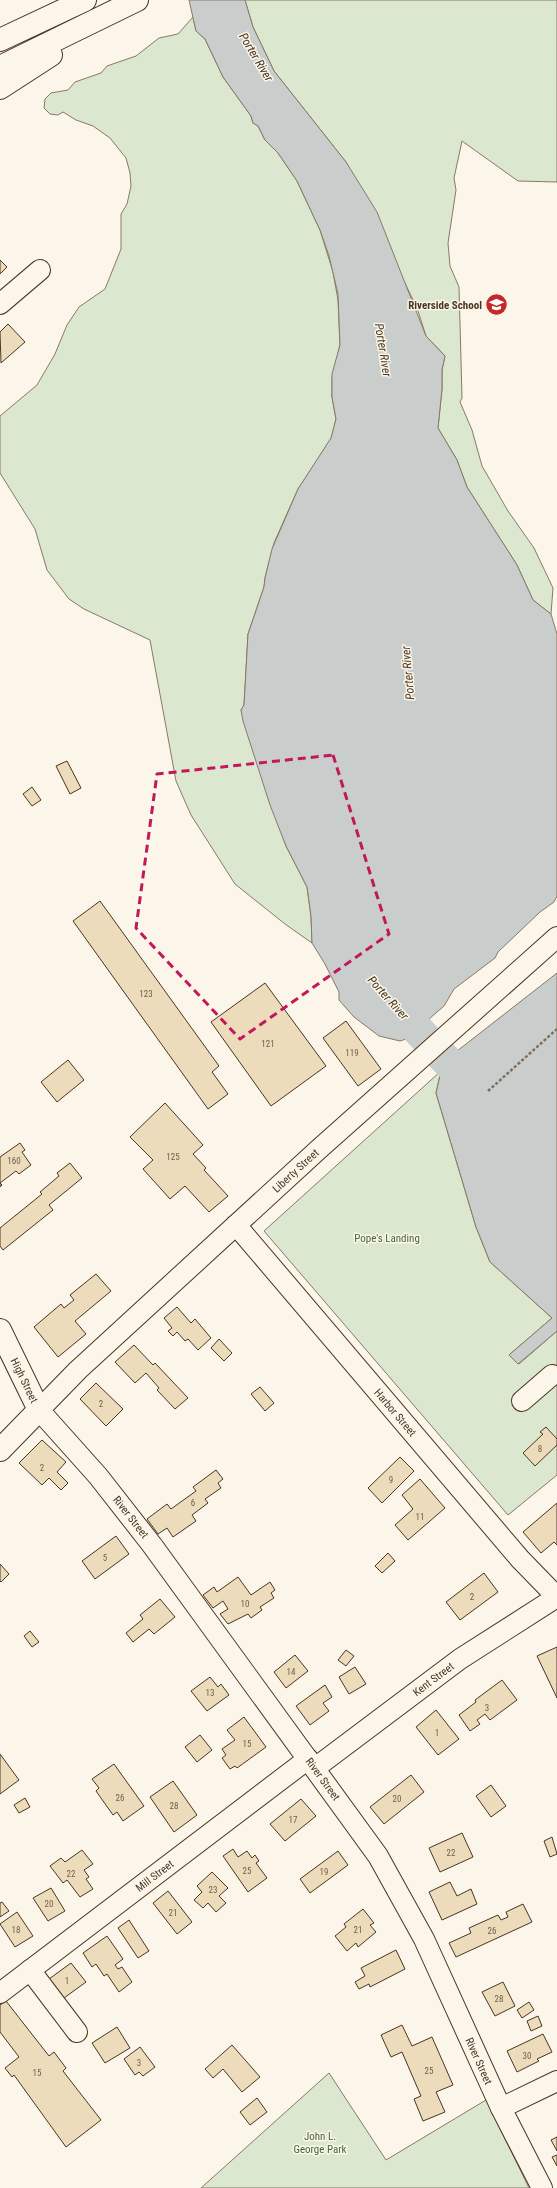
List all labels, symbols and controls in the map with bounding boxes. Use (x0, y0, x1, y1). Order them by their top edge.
water label: Porter River (236, 30, 276, 84)
school or university icon: Riverside School (484, 292, 510, 318)
place label: Riverside School (408, 299, 482, 312)
water label: Porter River (372, 322, 394, 378)
water label: Porter River (399, 645, 417, 700)
water label: Porter River (365, 973, 412, 1023)
house number: 123 (139, 989, 153, 999)
house number: 121 (261, 1039, 275, 1049)
house number: 119 (345, 1048, 359, 1058)
street label: Liberty Street (270, 1147, 322, 1195)
house number: 125 (166, 1152, 180, 1162)
house number: 160 (7, 1156, 21, 1166)
park label: Pope's Landing (354, 1232, 420, 1245)
street label: High Street (8, 1356, 41, 1405)
street label: Harbor Street (371, 1386, 419, 1439)
house number: 2 (99, 1399, 104, 1409)
house number: 8 (538, 1444, 542, 1454)
house number: 2 (40, 1463, 45, 1473)
house number: 9 (389, 1475, 393, 1485)
street label: River Street (110, 1494, 151, 1541)
house number: 6 (191, 1498, 195, 1508)
house number: 11 (416, 1512, 424, 1522)
house number: 5 (103, 1553, 108, 1563)
house number: 2 (470, 1592, 475, 1602)
house number: 10 (241, 1599, 249, 1609)
street label: Kent Street (411, 1660, 457, 1699)
house number: 14 (287, 1667, 296, 1677)
house number: 13 (206, 1688, 214, 1698)
house number: 3 (485, 1703, 489, 1713)
house number: 1 (435, 1728, 439, 1738)
house number: 15 (243, 1739, 252, 1749)
street label: River Street (303, 1755, 342, 1803)
house number: 26 (116, 1793, 124, 1803)
house number: 20 (393, 1794, 401, 1804)
house number: 28 (170, 1801, 178, 1811)
house number: 17 (289, 1815, 298, 1825)
house number: 22 (447, 1848, 456, 1858)
street label: Mill Street (133, 1857, 176, 1895)
house number: 25 (243, 1866, 252, 1876)
house number: 19 (320, 1867, 328, 1877)
house number: 22 (67, 1869, 76, 1879)
house number: 23 (209, 1885, 217, 1895)
house number: 20 (45, 1899, 53, 1909)
house number: 21 (169, 1908, 177, 1918)
house number: 18 (12, 1925, 20, 1935)
house number: 21 (354, 1925, 362, 1935)
house number: 26 (488, 1926, 496, 1936)
house number: 1 (65, 1976, 69, 1986)
house number: 28 (495, 1994, 503, 2004)
street label: River Street (462, 2036, 495, 2087)
house number: 30 (523, 2051, 531, 2061)
house number: 3 (137, 2058, 141, 2068)
house number: 25 (425, 2066, 434, 2076)
house number: 15 (33, 2068, 42, 2078)
park label: John L. George Park (293, 2130, 347, 2156)

